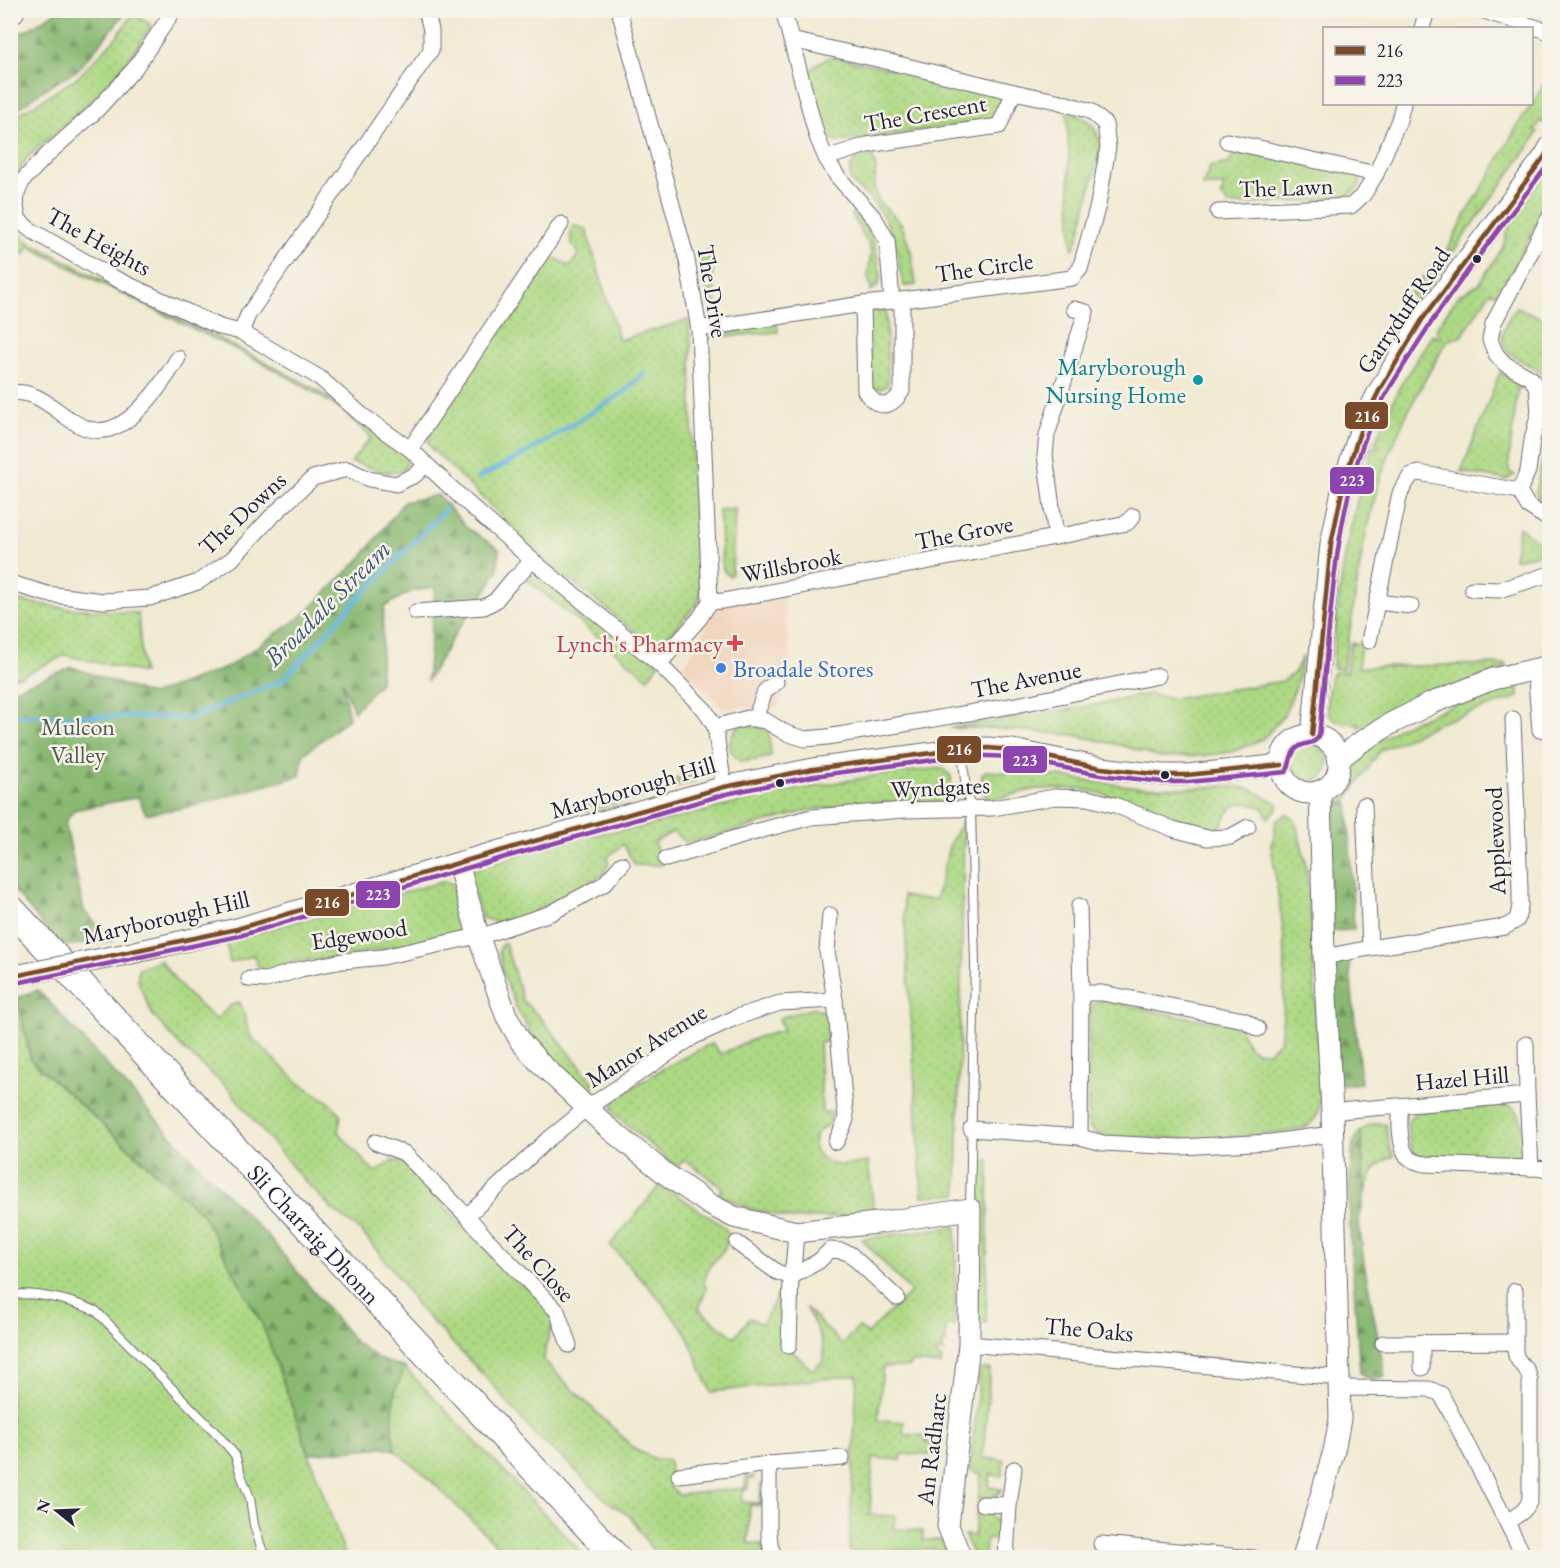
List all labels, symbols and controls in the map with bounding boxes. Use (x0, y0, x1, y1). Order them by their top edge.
legend (1323, 27, 1533, 105)
text: 216 (1377, 39, 1403, 62)
text: 223 (1377, 69, 1403, 92)
street label: The Crescent (861, 87, 989, 139)
street label: The Lawn (1238, 170, 1334, 204)
street label: The Heights (41, 199, 157, 283)
street label: Garryduff Road (1349, 240, 1457, 379)
street label: The Drive (690, 242, 736, 340)
street label: The Circle (933, 245, 1035, 289)
unlabelled marker (1471, 253, 1483, 265)
place label: Maryborough Nursing Home (1045, 351, 1186, 410)
marker: Maryborough Nursing Home (1191, 373, 1205, 387)
line badge: 216 (1344, 401, 1389, 430)
text: 216 (1354, 406, 1380, 427)
street label: The Downs (192, 464, 292, 562)
line badge: 223 (1329, 466, 1375, 495)
text: 223 (1339, 470, 1365, 491)
street label: The Grove (912, 507, 1016, 557)
water label: Broadale Stream (256, 532, 398, 674)
street label: Willsbrook (738, 540, 845, 590)
place label: Lynch's Pharmacy (556, 628, 723, 659)
marker: Lynch's Pharmacy (728, 636, 742, 650)
place label: Broadale Stores (733, 653, 873, 684)
street label: The Avenue (968, 653, 1084, 705)
marker: Broadale Stores (714, 661, 728, 675)
park label: Mulcon Valley (41, 711, 115, 770)
line badge: 216 (936, 735, 982, 764)
text: 216 (946, 739, 972, 760)
line badge: 223 (1002, 745, 1048, 774)
street label: Maryborough Hill (547, 749, 719, 825)
text: 223 (1012, 750, 1038, 771)
street label: Wyndgates (889, 769, 991, 805)
unlabelled marker (1159, 769, 1171, 781)
unlabelled marker (774, 777, 786, 789)
street label: Applewood (1478, 786, 1512, 897)
line badge: 223 (355, 880, 401, 909)
street label: Maryborough Hill (79, 883, 253, 951)
text: 223 (365, 884, 391, 905)
line badge: 216 (304, 888, 350, 917)
text: 216 (314, 892, 340, 913)
street label: Edgewood (309, 911, 410, 957)
street label: Manor Avenue (580, 996, 712, 1094)
street label: Hazel Hill (1414, 1058, 1511, 1098)
street label: Sli Charraig Dhonn (241, 1157, 388, 1311)
street label: The Close (496, 1218, 582, 1308)
street label: The Oaks (1043, 1310, 1135, 1348)
street label: An Radharc (909, 1391, 953, 1508)
north arrow (27, 1481, 87, 1541)
text: N (31, 1497, 55, 1516)

